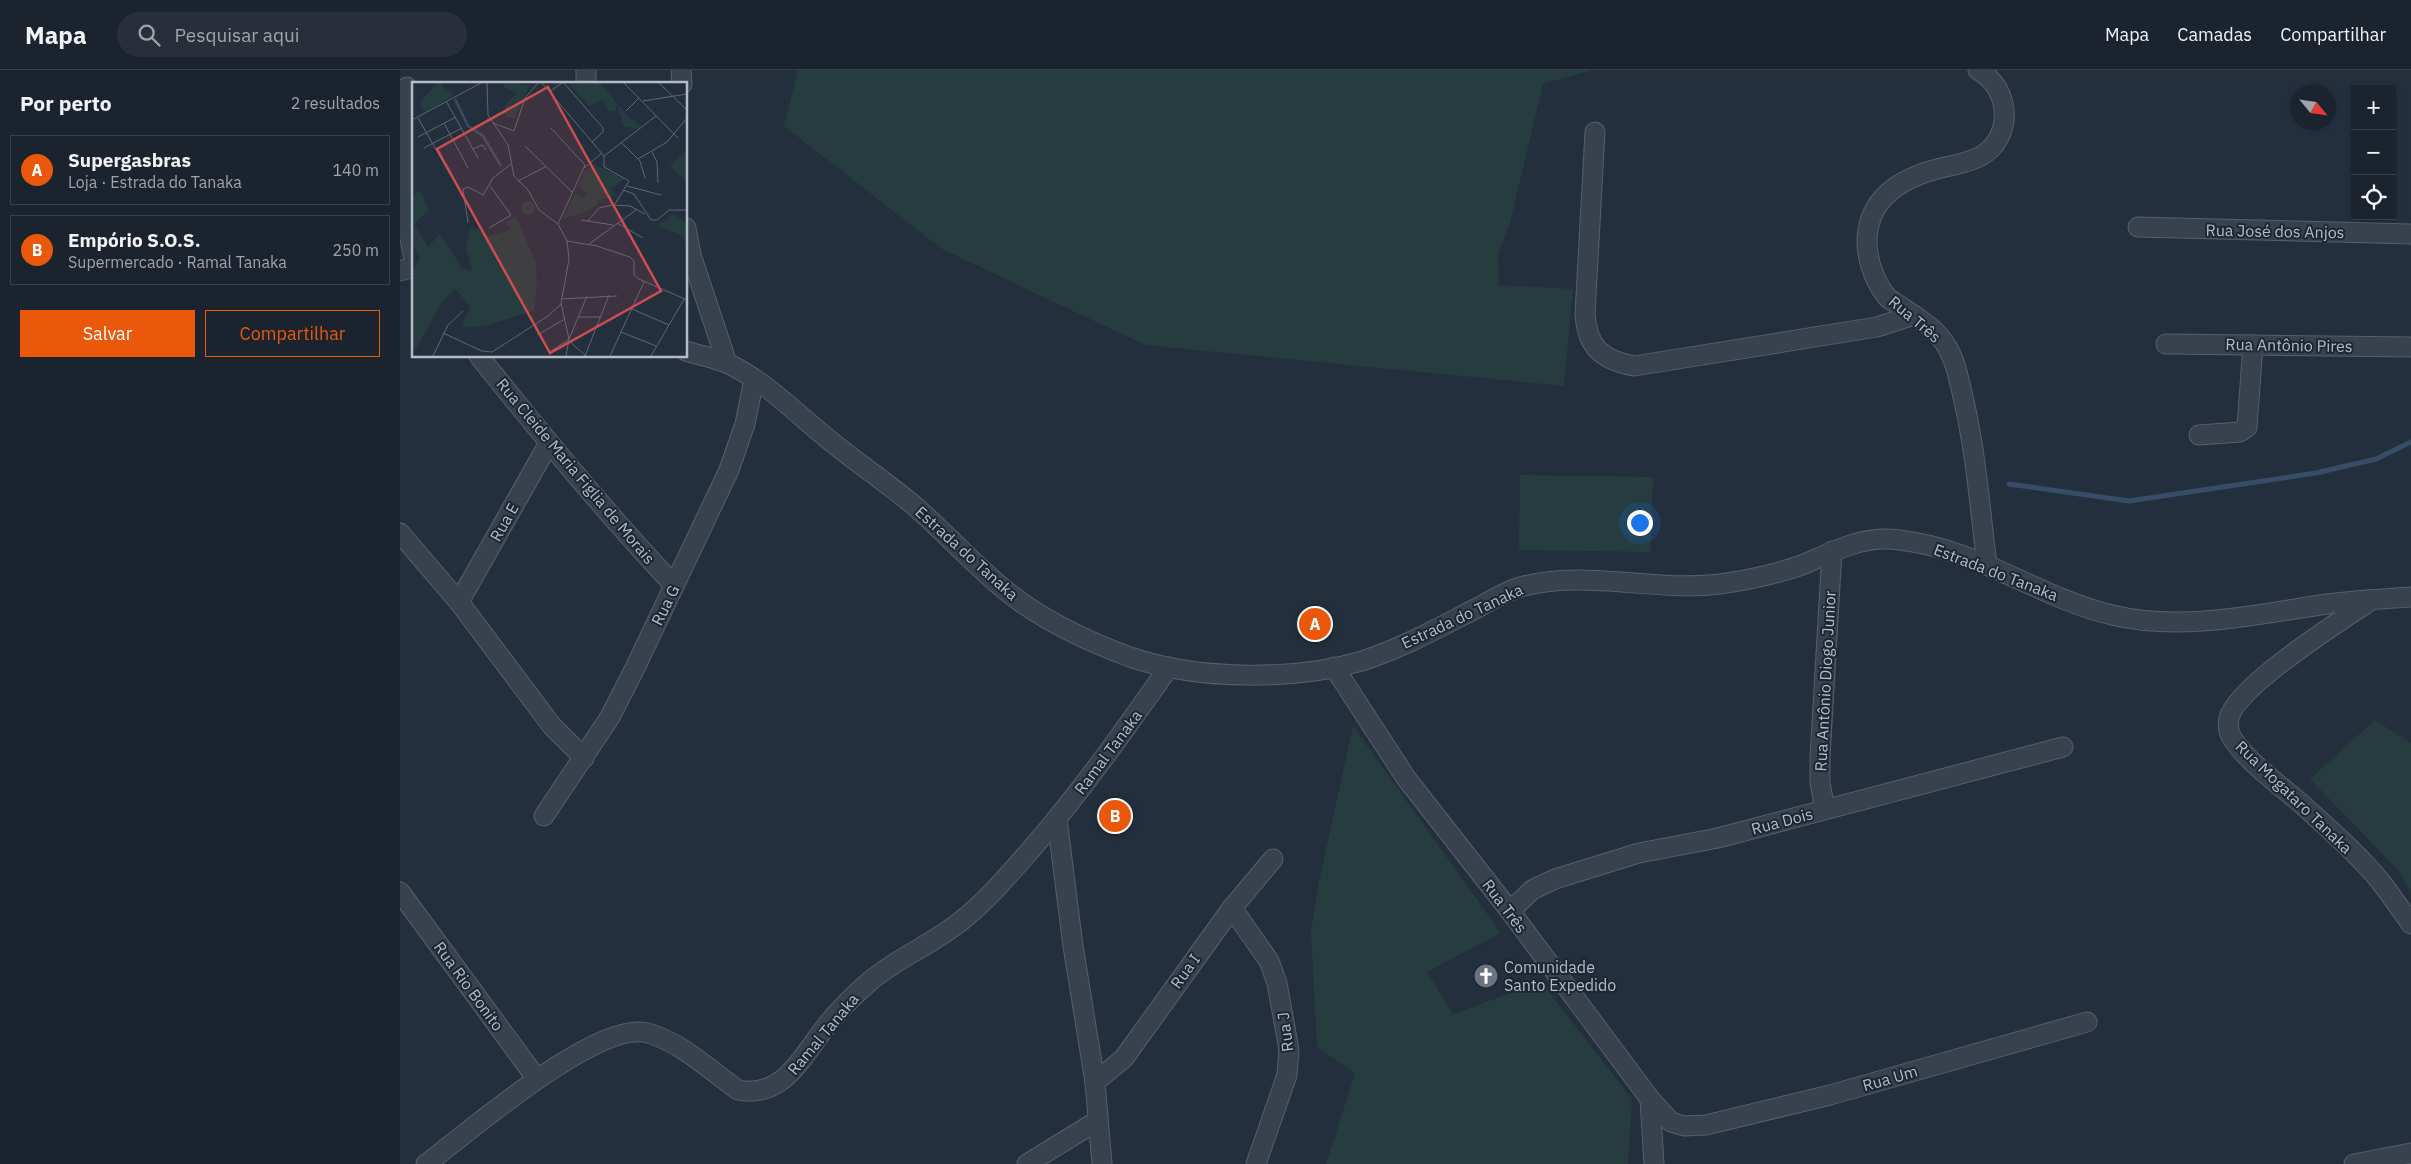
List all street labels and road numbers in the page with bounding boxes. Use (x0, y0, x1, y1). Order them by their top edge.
street label: Rua José dos Anjos (2205, 220, 2345, 242)
street label: Rua Três (1885, 291, 1945, 347)
street label: Rua Antônio Pires (2225, 334, 2353, 356)
street label: Rua Cleide Maria Figlia de Morais (492, 374, 660, 568)
street label: Rua E (485, 499, 523, 545)
street label: Estrada do Tanaka (911, 502, 1023, 605)
street label: Estrada do Tanaka (1931, 539, 2061, 605)
street label: Estrada do Tanaka (1398, 579, 1526, 653)
street label: Rua G (647, 581, 683, 629)
street label: Rua Antônio Diogo Junior (1810, 590, 1840, 772)
street label: Ramal Tanaka (1070, 706, 1146, 798)
street label: Rua Mogataro Tanaka (2232, 736, 2357, 858)
street label: Rua Dois (1749, 803, 1815, 839)
street label: Rua Três (1478, 875, 1532, 937)
street label: Rua Rio Bonito (430, 937, 508, 1035)
street label: Rua I (1166, 950, 1204, 992)
street label: Ramal Tanaka (783, 989, 863, 1079)
street label: Rua J (1273, 1011, 1297, 1053)
street label: Rua Um (1860, 1061, 1920, 1095)

